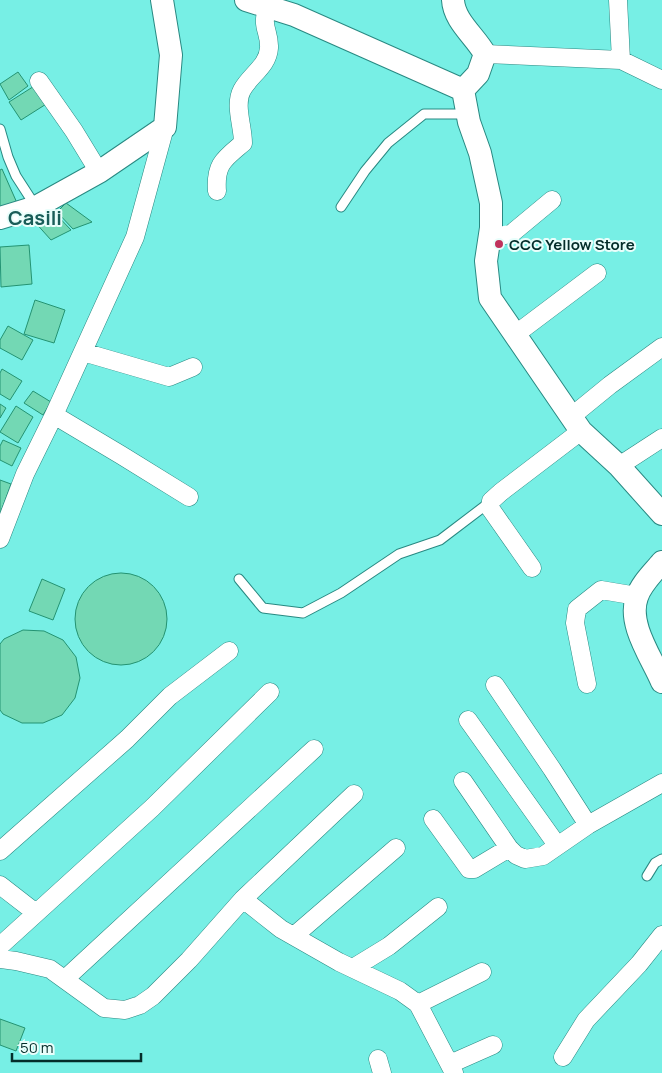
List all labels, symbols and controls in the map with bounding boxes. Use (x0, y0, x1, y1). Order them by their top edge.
district label: Casili (8, 204, 62, 231)
place label: CCC Yellow Store (509, 234, 635, 255)
marker: CCC Yellow Store (493, 238, 505, 250)
scale bar (12, 1030, 141, 1062)
text: 50 m (20, 1037, 54, 1058)

